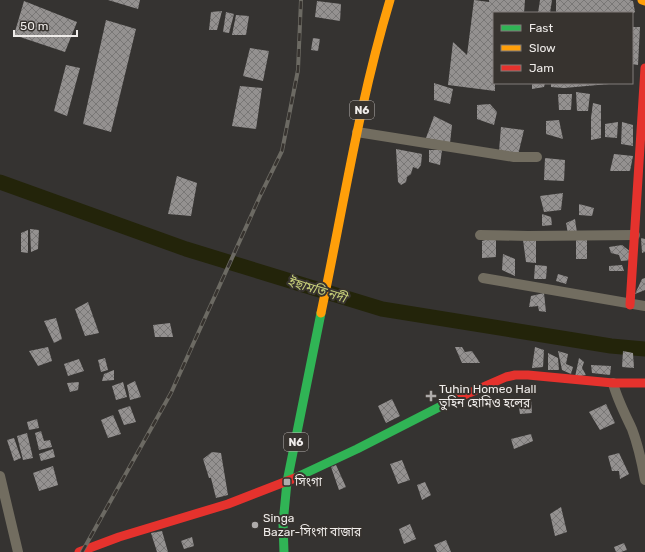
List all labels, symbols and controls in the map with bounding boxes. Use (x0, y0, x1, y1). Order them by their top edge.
scale bar (14, 12, 77, 38)
legend (493, 12, 633, 84)
text: 50 m (20, 19, 48, 33)
text: Fast (529, 21, 553, 35)
text: Slow (529, 41, 556, 55)
text: Jam (529, 61, 554, 75)
road number: N6 (350, 101, 374, 119)
water label: ইছামতি নদী (286, 273, 350, 306)
place label: Tuhin Homeo Hall তুহিন হোমিও হলের (438, 382, 536, 411)
marker: Tuhin Homeo Hall তুহিন হোমিও হলের (426, 391, 436, 401)
road number: N6 (284, 433, 308, 451)
place label: সিংগা (294, 474, 323, 489)
marker: সিংগা (282, 477, 292, 487)
place label: Singa Bazar-সিংগা বাজার (263, 511, 362, 539)
marker: Singa Bazar-সিংগা বাজার (250, 520, 260, 530)

